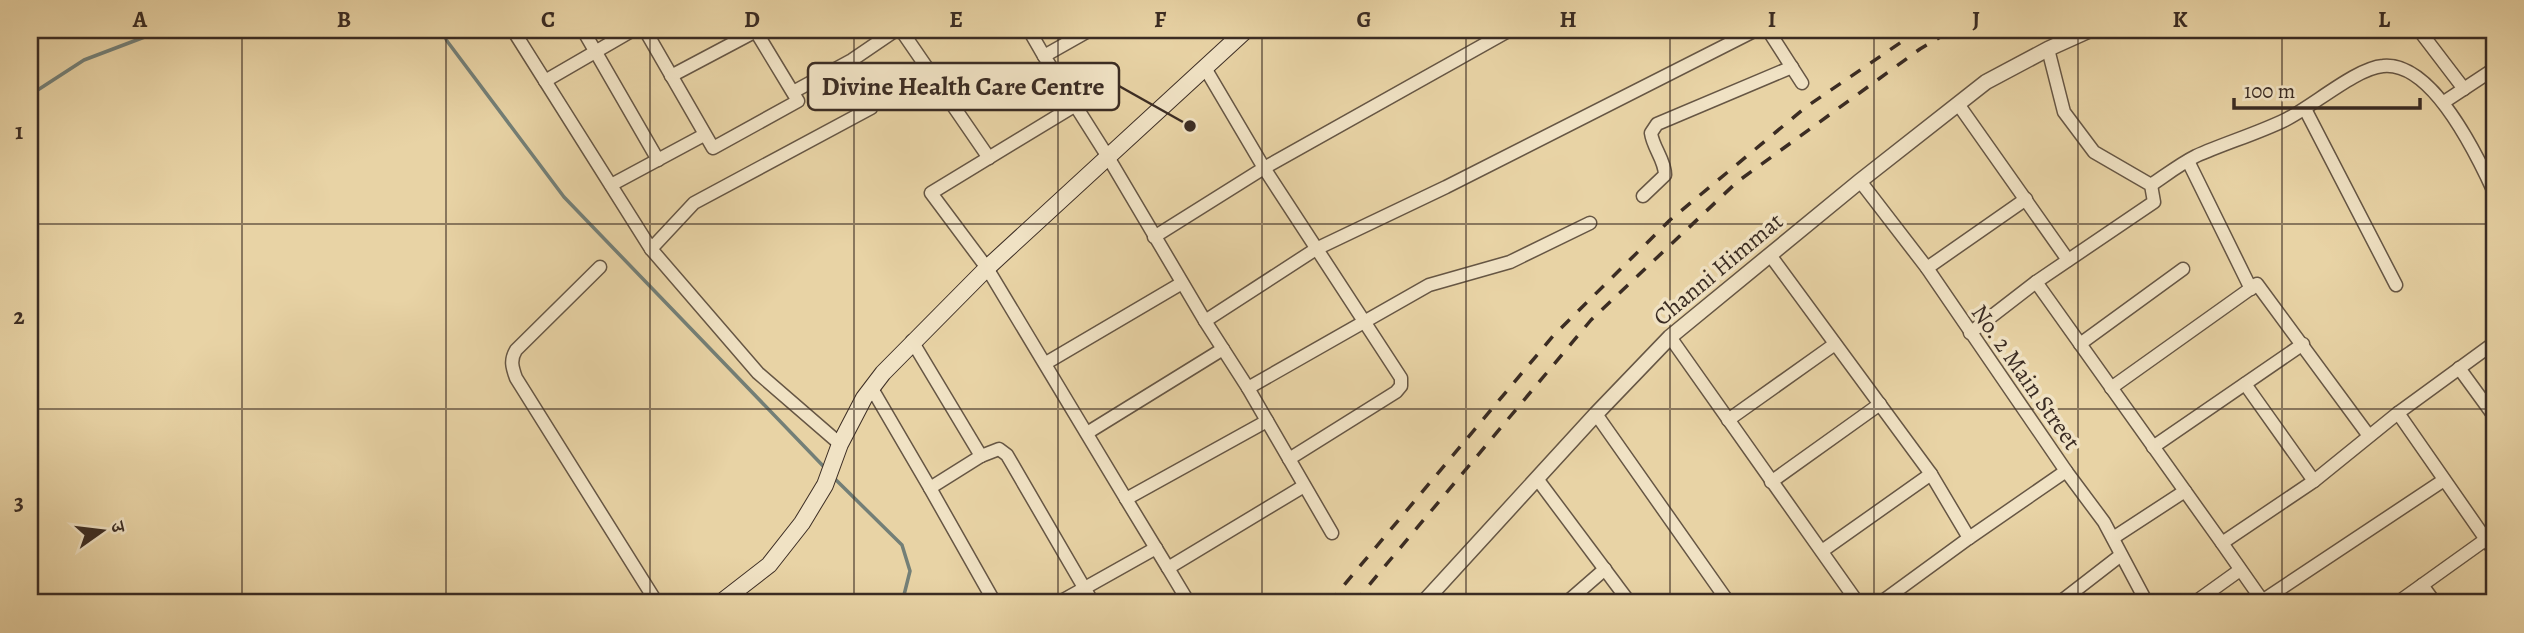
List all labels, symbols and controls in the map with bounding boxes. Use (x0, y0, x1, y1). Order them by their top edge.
text: A (132, 4, 148, 35)
text: B (337, 4, 351, 35)
text: C (541, 4, 555, 35)
text: D (744, 4, 760, 35)
text: E (949, 4, 963, 35)
text: F (1154, 4, 1167, 35)
text: G (1356, 4, 1372, 35)
text: H (1559, 4, 1577, 35)
text: I (1768, 4, 1776, 35)
text: J (1972, 4, 1980, 35)
text: K (2172, 4, 2188, 35)
text: L (2378, 4, 2391, 35)
callout: Divine Health Care Centre (808, 63, 1119, 110)
scale bar (2234, 66, 2419, 110)
text: Divine Health Care Centre (822, 69, 1104, 104)
text: 100 m (2244, 77, 2295, 105)
text: 1 (15, 116, 23, 147)
street label: Channi Himmat (1646, 205, 1790, 333)
street label: No. 2 Main Street (1964, 298, 2088, 456)
text: 2 (13, 301, 25, 332)
text: 3 (14, 487, 24, 518)
north arrow (66, 496, 136, 566)
text: उ (103, 517, 132, 536)

